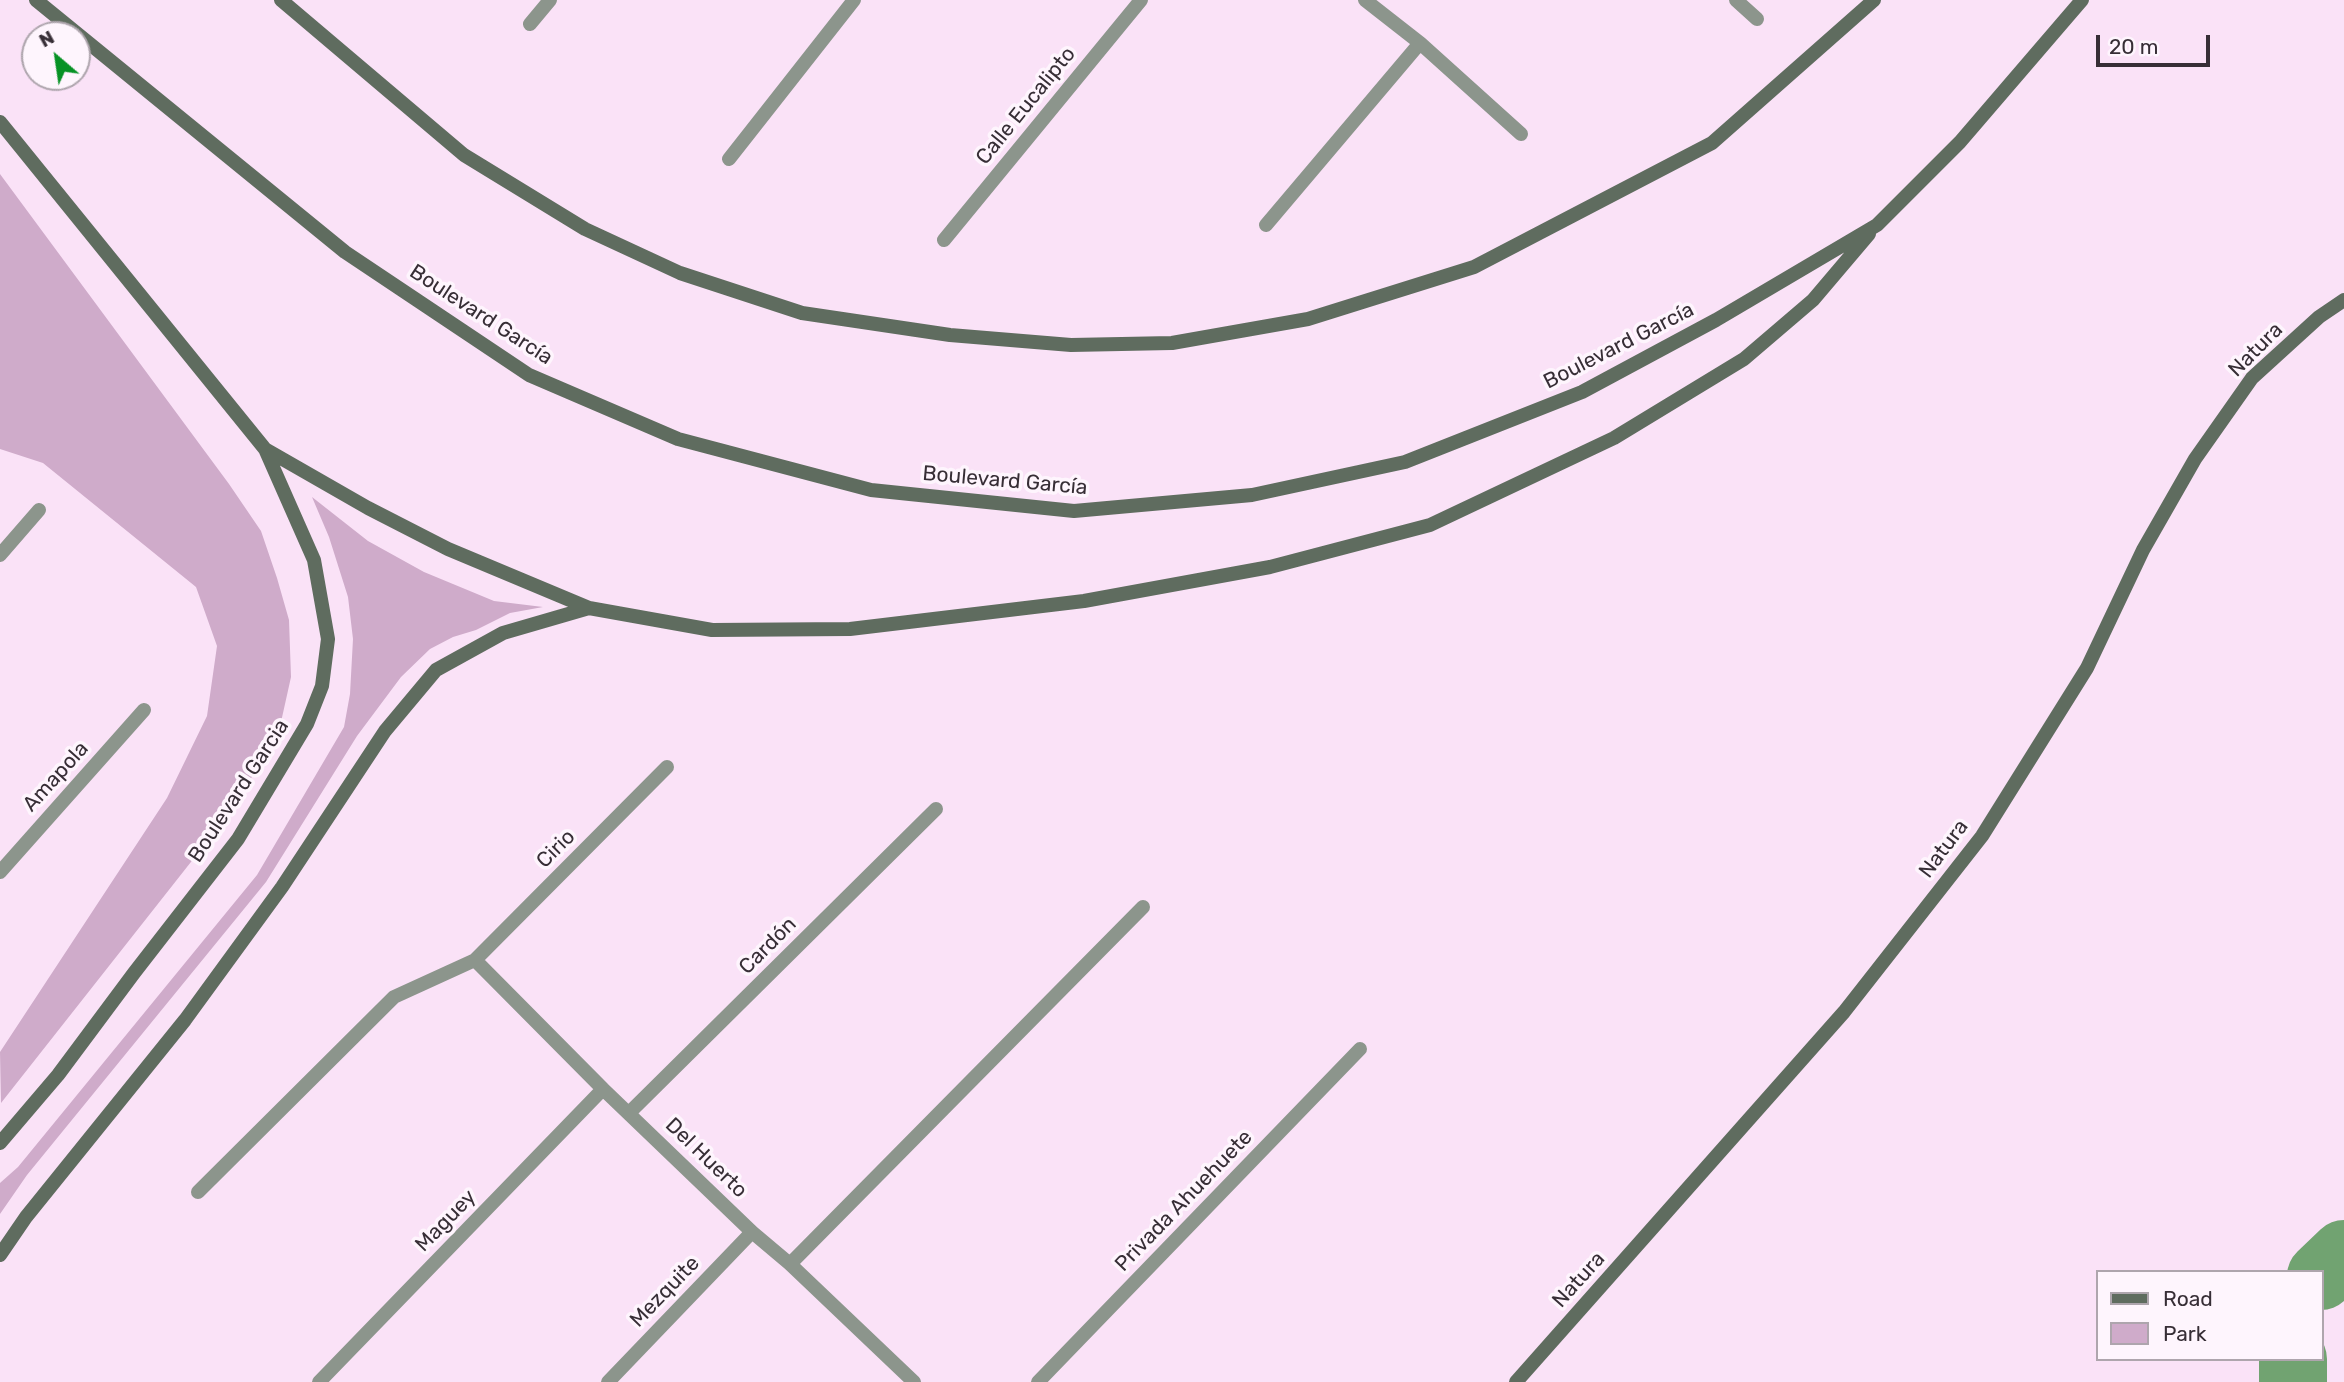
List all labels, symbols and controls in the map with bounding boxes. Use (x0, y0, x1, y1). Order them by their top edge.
north arrow (21, 21, 91, 91)
scale bar (2099, 21, 2213, 65)
text: N (35, 26, 58, 52)
text: 20 m (2109, 34, 2158, 59)
street label: Calle Eucalipto (971, 42, 1081, 170)
street label: Boulevard García (405, 259, 557, 371)
street label: Boulevard García (1540, 297, 1698, 395)
street label: Natura (2224, 318, 2288, 382)
street label: Boulevard García (922, 461, 1088, 501)
street label: Boulevard Garcia (183, 715, 295, 867)
street label: Amapola (18, 737, 94, 817)
street label: Natura (1914, 815, 1974, 883)
street label: Cirio (531, 824, 581, 874)
street label: Cardón (734, 912, 802, 980)
street label: Del Huerto (660, 1113, 752, 1203)
street label: Privada Ahuehuete (1110, 1125, 1258, 1277)
street label: Maguey (410, 1185, 482, 1257)
street label: Natura (1547, 1247, 1611, 1313)
street label: Mezquite (625, 1251, 705, 1333)
legend (2096, 1270, 2323, 1361)
text: Road (2163, 1286, 2213, 1311)
text: Park (2163, 1321, 2207, 1346)

